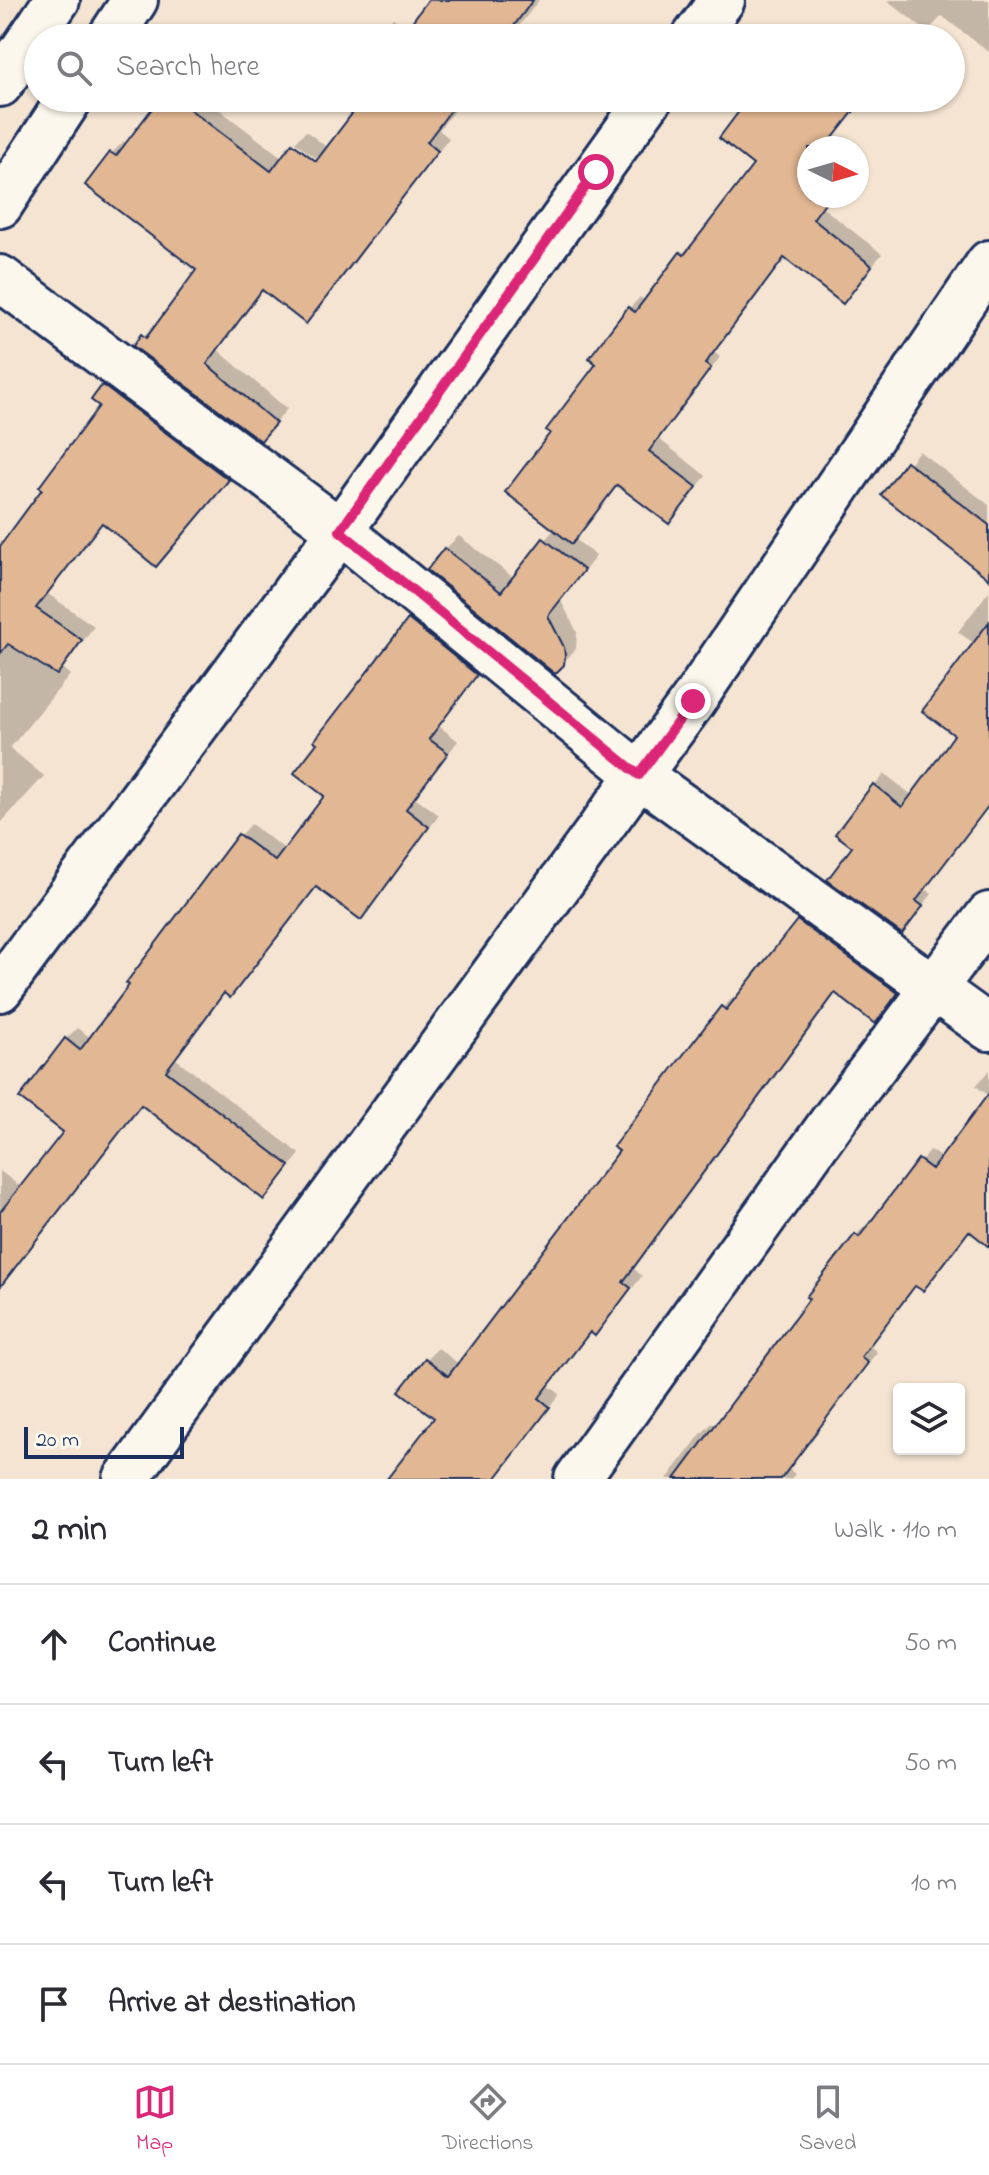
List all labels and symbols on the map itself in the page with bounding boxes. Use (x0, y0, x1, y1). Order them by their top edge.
north arrow (797, 136, 869, 208)
route start (578, 154, 614, 190)
route end (675, 683, 711, 719)
scale bar (24, 1423, 184, 1459)

